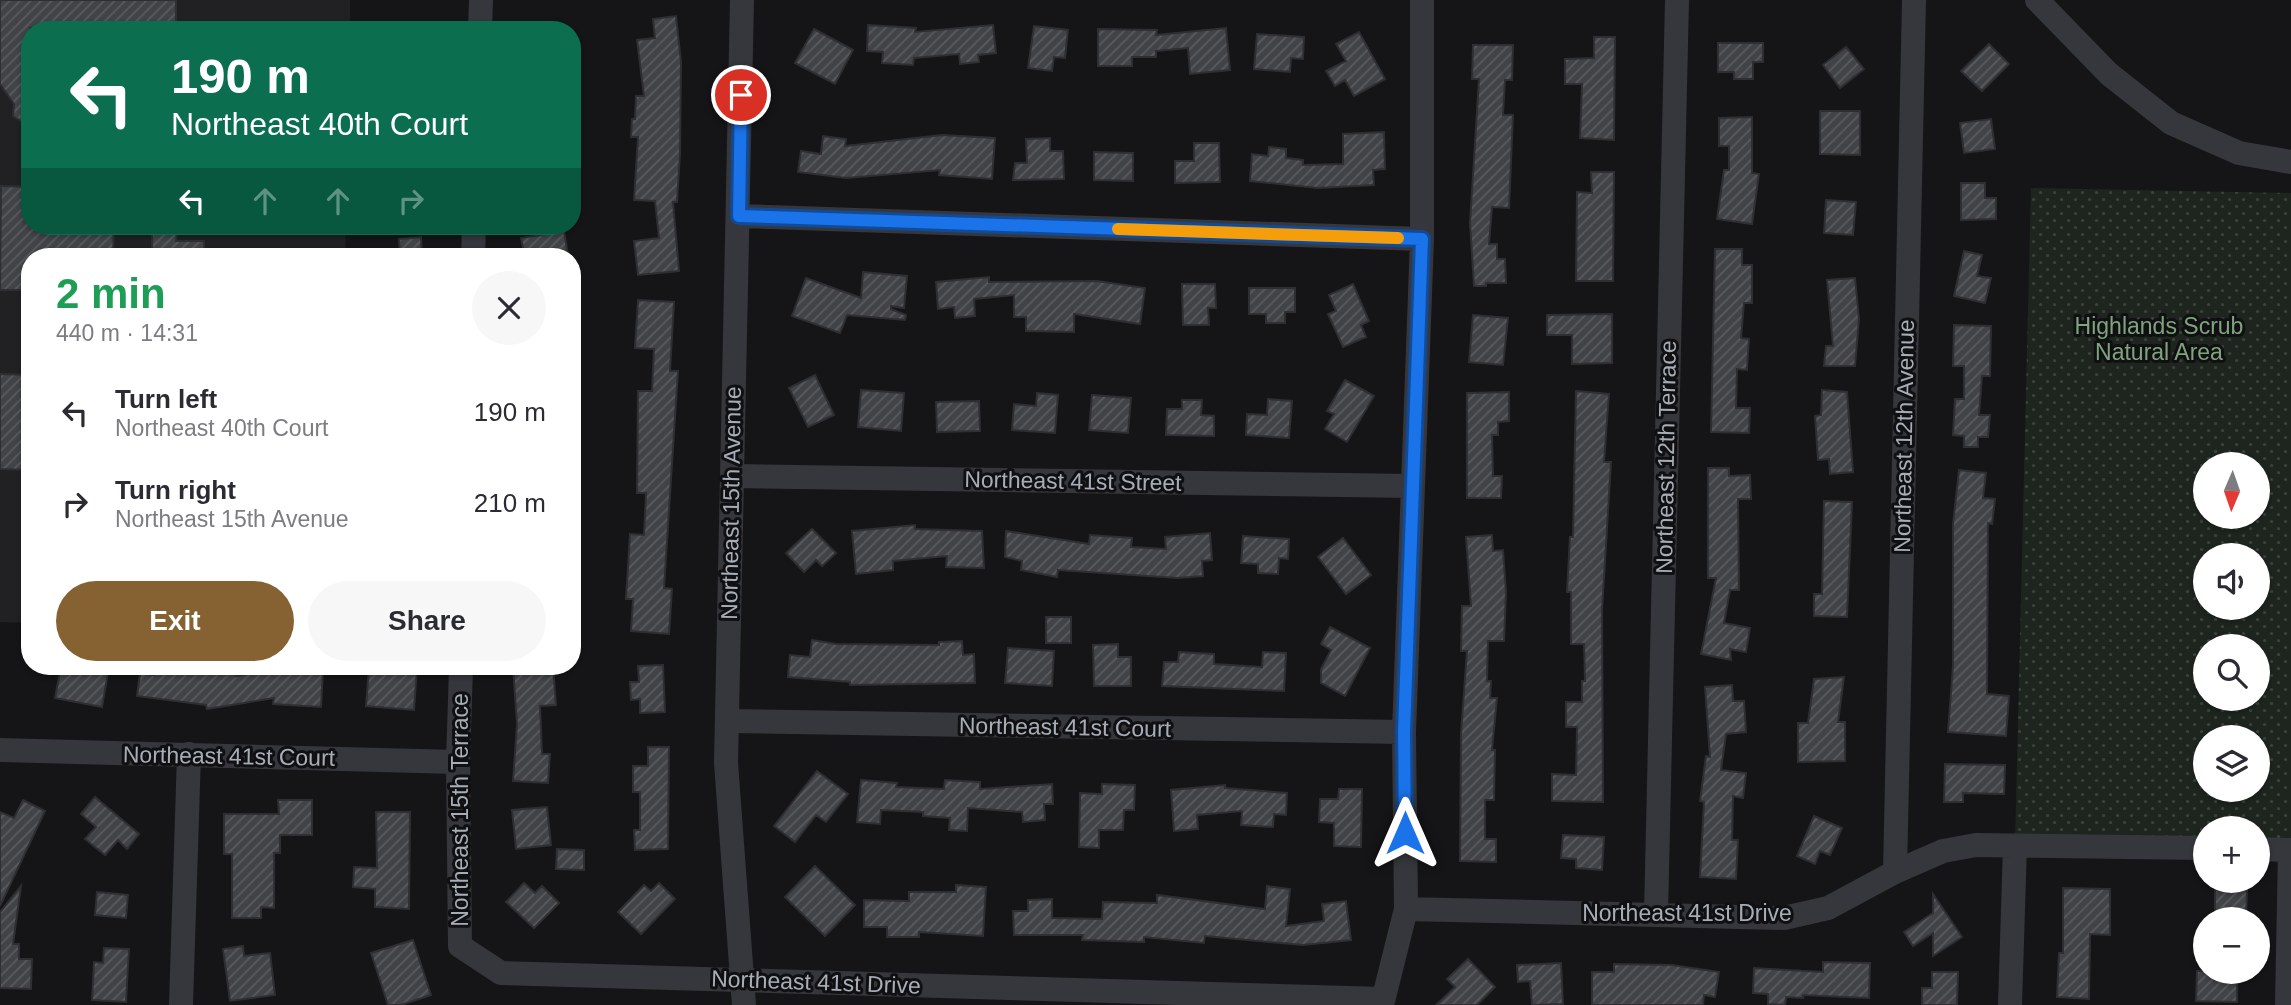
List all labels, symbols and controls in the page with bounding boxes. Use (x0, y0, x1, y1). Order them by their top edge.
icon: left (56, 49, 147, 140)
text: 190 m (171, 49, 310, 103)
pin (711, 65, 771, 125)
icon: arrive (722, 76, 760, 114)
text: Northeast 40th Court (171, 106, 468, 142)
icon: left (173, 182, 211, 220)
icon: ahead (246, 182, 284, 220)
icon: ahead (319, 182, 357, 220)
icon: right (392, 182, 430, 220)
text: 2 min (56, 270, 166, 317)
button: close (472, 271, 546, 345)
park label: Highlands Scrub Natural Area (2075, 313, 2243, 365)
street label: Northeast 12th Avenue (1889, 319, 1919, 553)
text: 440 m · 14:31 (56, 320, 198, 346)
street label: Northeast 12th Terrace (1651, 340, 1681, 574)
text: Turn left (115, 384, 217, 414)
street label: Northeast 15th Avenue (716, 386, 746, 620)
icon: left (56, 394, 94, 432)
text: 190 m (474, 397, 546, 427)
text: Northeast 40th Court (115, 415, 329, 441)
north arrow (2193, 452, 2270, 528)
map controls (2193, 452, 2270, 984)
street label: Northeast 41st Street (964, 466, 1182, 496)
text: Turn right (115, 475, 236, 505)
icon: right (56, 485, 94, 523)
text: 210 m (474, 488, 546, 518)
text: Northeast 15th Avenue (115, 506, 349, 532)
button: sound (2193, 543, 2270, 620)
button: Exit (56, 581, 294, 661)
button: Share (308, 581, 546, 661)
button: search (2193, 634, 2270, 711)
street label: Northeast 15th Terrace (447, 693, 473, 927)
street label: Northeast 41st Court (959, 712, 1172, 742)
button: layers (2193, 725, 2270, 802)
street label: Northeast 41st Court (123, 741, 336, 771)
position arrow (1368, 796, 1442, 870)
button: + (2193, 816, 2270, 893)
street label: Northeast 41st Drive (1582, 900, 1792, 926)
button: − (2193, 907, 2270, 984)
street label: Northeast 41st Drive (711, 965, 921, 999)

